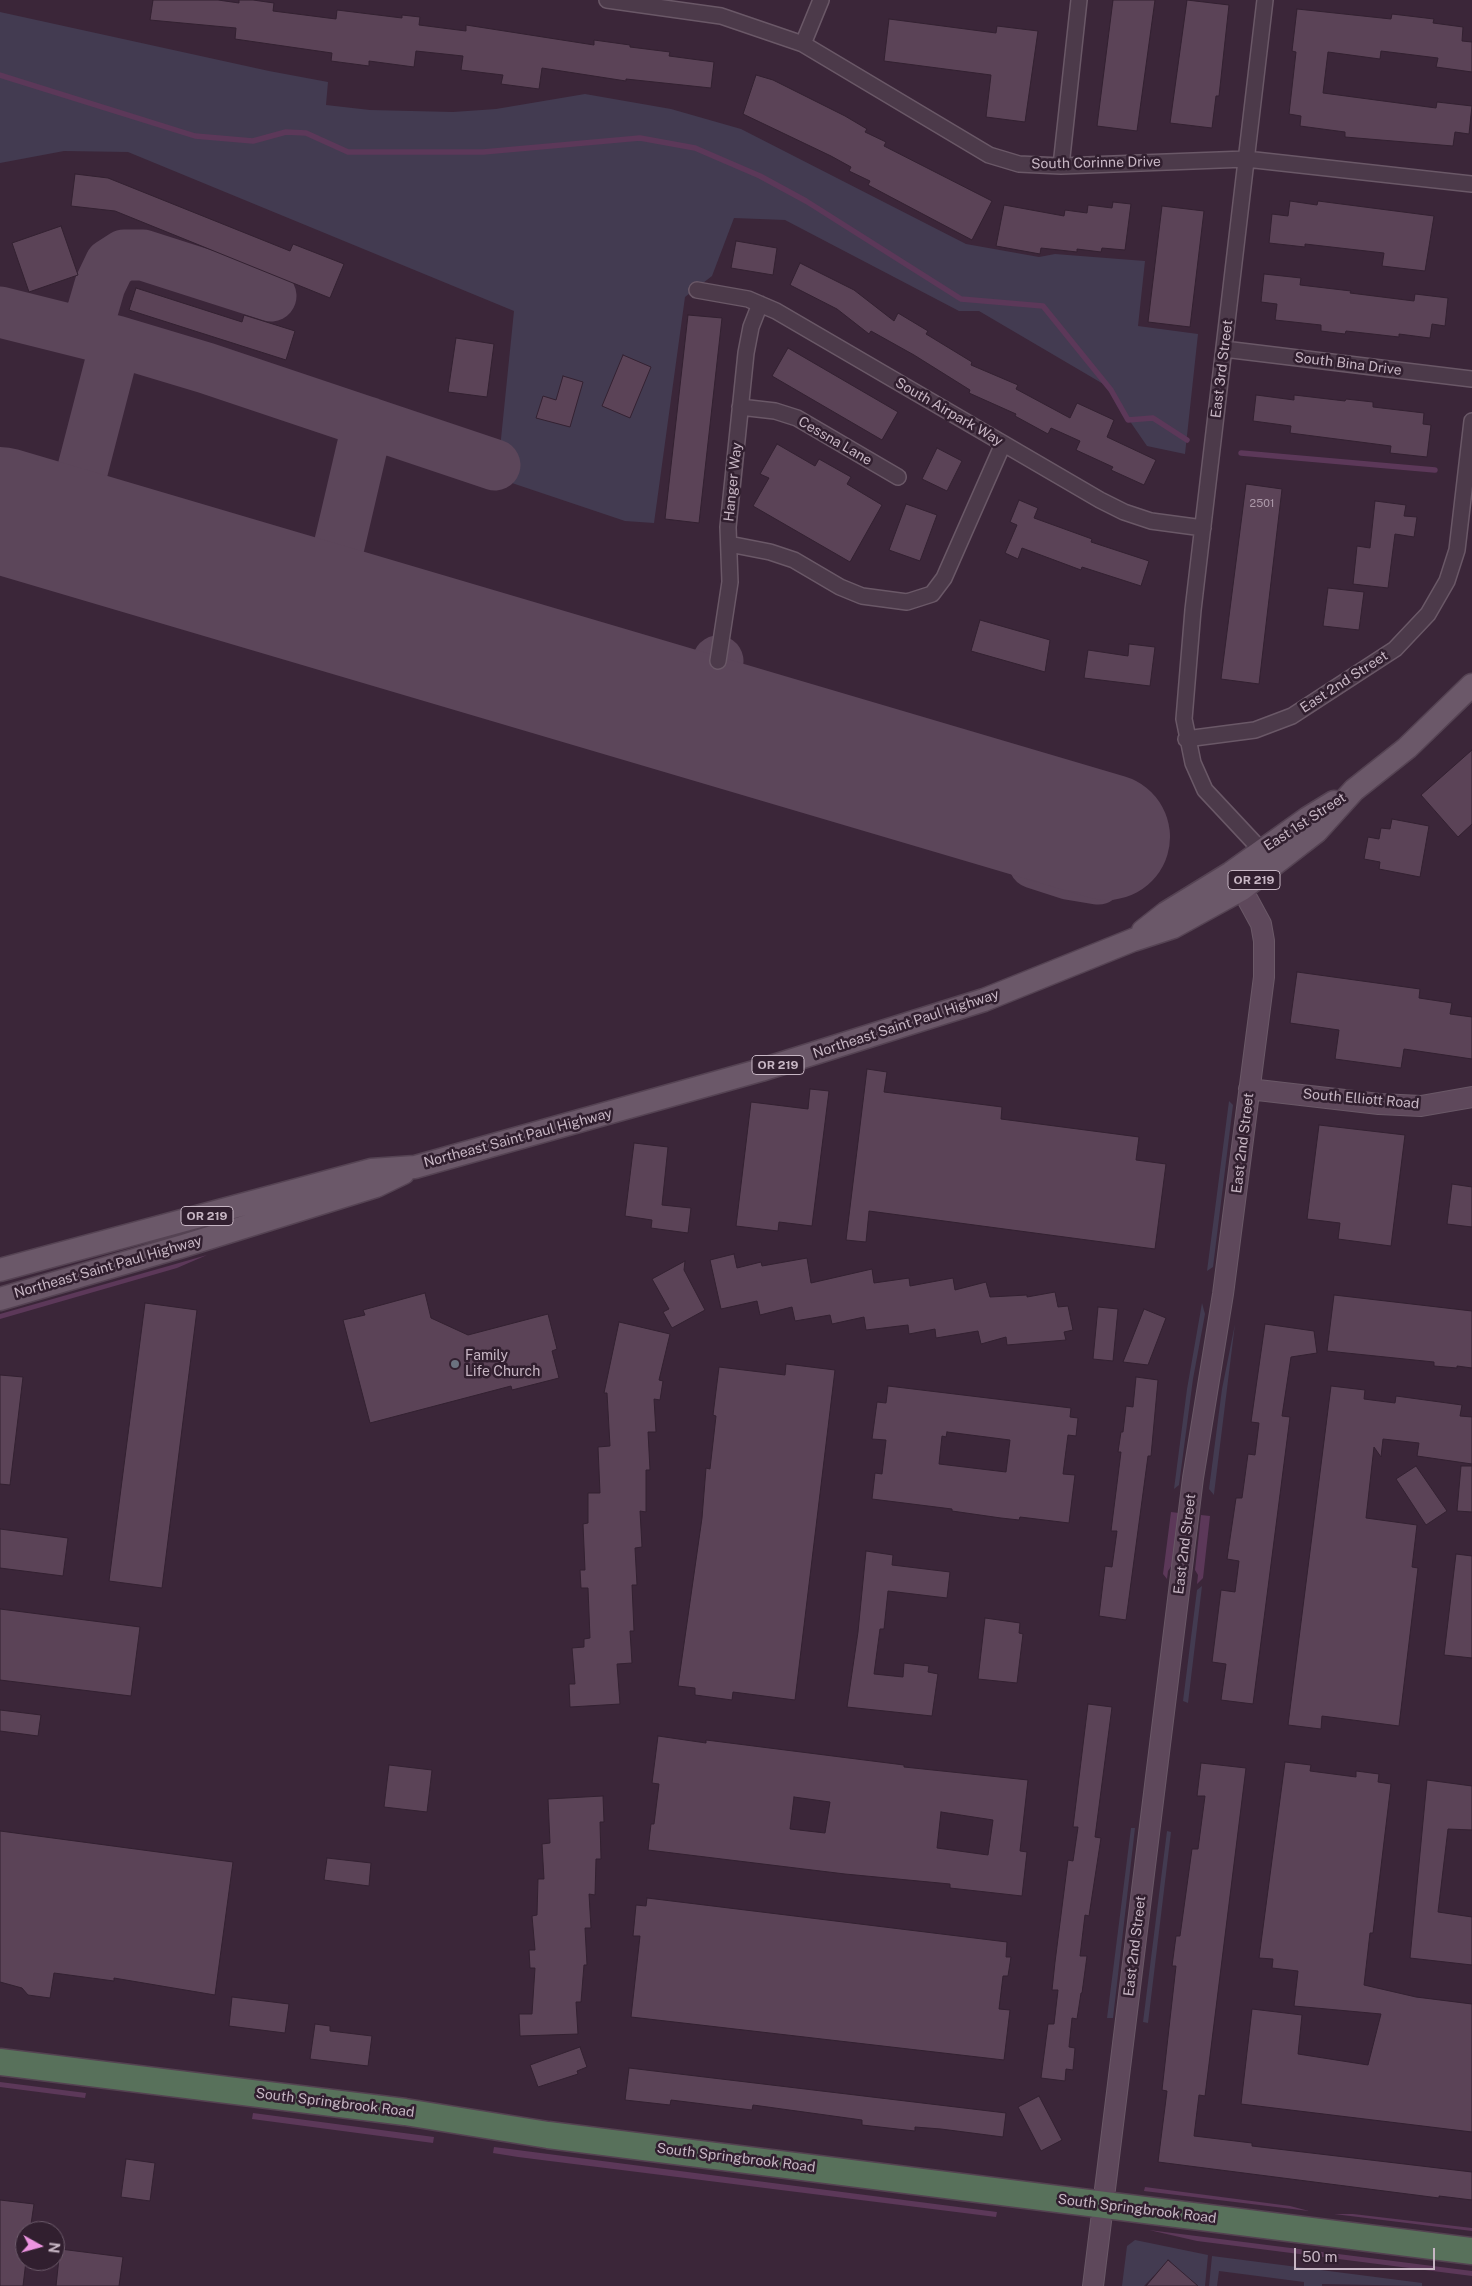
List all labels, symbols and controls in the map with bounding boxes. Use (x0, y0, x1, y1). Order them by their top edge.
street label: South Corinne Drive (1031, 153, 1161, 173)
street label: East 3rd Street (1208, 319, 1236, 419)
street label: South Bina Drive (1293, 349, 1403, 379)
street label: South Airpark Way (892, 374, 1006, 450)
street label: Cessna Lane (795, 413, 875, 469)
street label: Hanger Way (720, 442, 746, 522)
house number: 2501 (1250, 497, 1274, 511)
street label: East 2nd Street (1297, 647, 1391, 717)
street label: East 1st Street (1261, 789, 1349, 855)
road number: OR 219 (1228, 870, 1280, 890)
street label: Northeast Saint Paul Highway (811, 986, 1001, 1062)
road number: OR 219 (752, 1056, 804, 1074)
street label: South Elliott Road (1302, 1086, 1420, 1112)
street label: East 2nd Street (1229, 1092, 1257, 1194)
street label: Northeast Saint Paul Highway (422, 1105, 614, 1171)
road number: OR 219 (181, 1206, 233, 1226)
street label: Northeast Saint Paul Highway (12, 1232, 204, 1302)
place label: Family Life Church (465, 1348, 540, 1380)
marker: Family Life Church (449, 1358, 461, 1370)
street label: East 2nd Street (1171, 1493, 1199, 1595)
street label: East 2nd Street (1121, 1895, 1149, 1997)
street label: South Springbrook Road (255, 2085, 415, 2121)
street label: South Springbrook Road (656, 2140, 816, 2176)
street label: South Springbrook Road (1057, 2191, 1217, 2227)
north arrow (15, 2221, 65, 2271)
scale bar (1297, 2238, 1438, 2270)
text: N (45, 2241, 63, 2254)
text: 50 m (1302, 2248, 1337, 2265)

